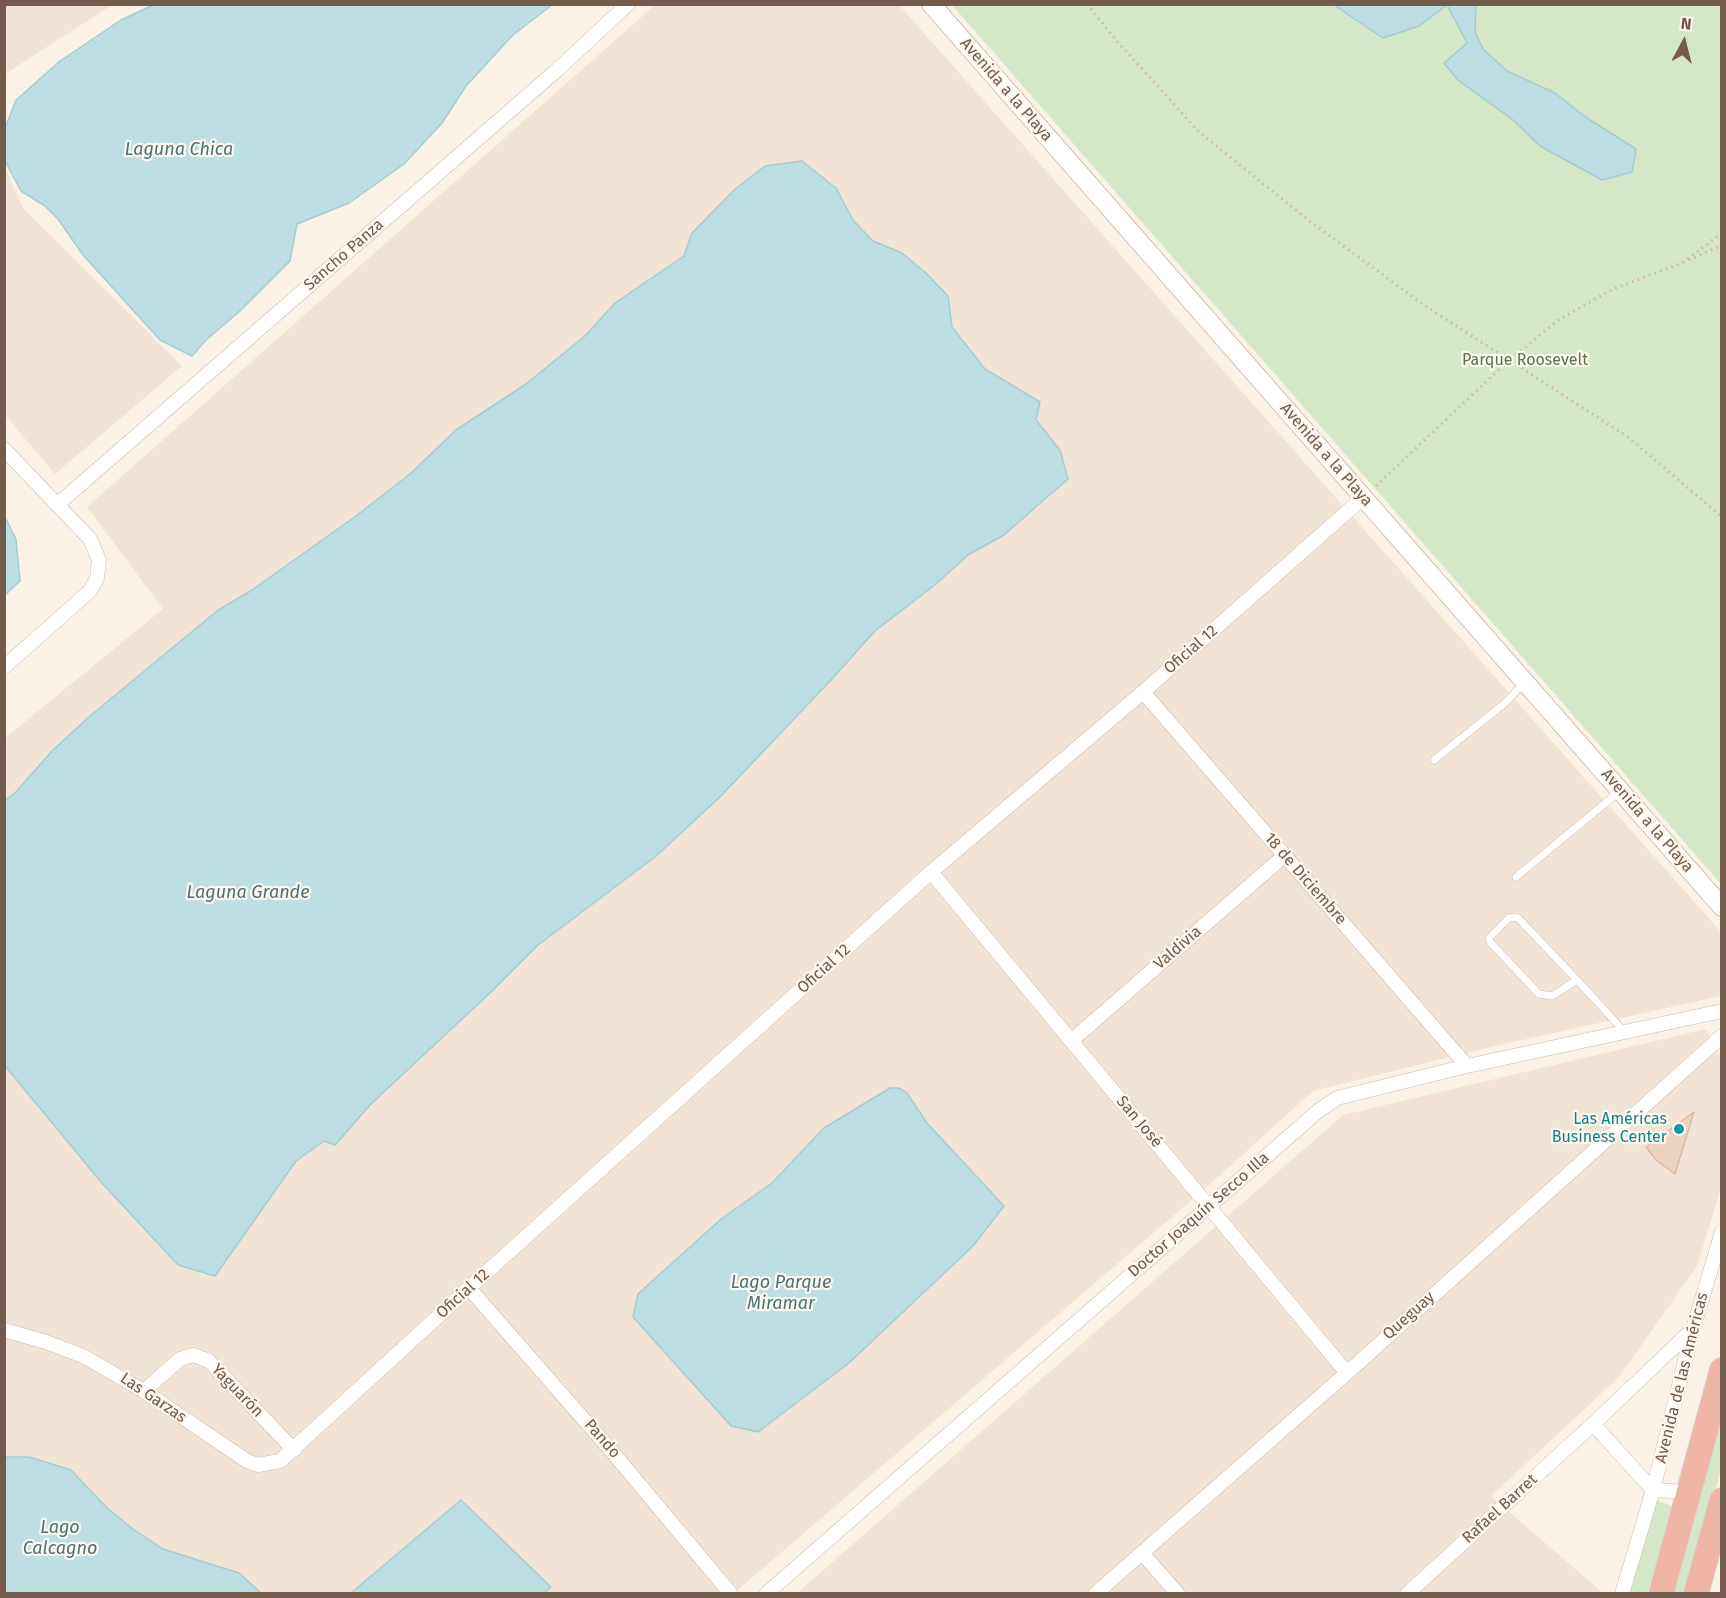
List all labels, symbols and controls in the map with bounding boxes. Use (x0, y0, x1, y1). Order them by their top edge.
north arrow (1654, 12, 1714, 72)
text: N (1680, 14, 1693, 34)
street label: Avenida a la Playa (956, 34, 1056, 146)
water label: Laguna Chica (125, 139, 233, 161)
street label: Sancho Panza (300, 215, 388, 295)
park label: Parque Roosevelt (1462, 351, 1588, 371)
street label: Avenida a la Playa (1276, 399, 1376, 511)
street label: Oficial 12 (1160, 622, 1222, 678)
street label: Avenida a la Playa (1597, 765, 1697, 877)
street label: 18 de Diciembre (1260, 829, 1350, 929)
water label: Laguna Grande (187, 882, 309, 904)
street label: Valdivia (1150, 922, 1206, 974)
street label: Oficial 12 (794, 940, 854, 998)
street label: San José (1112, 1092, 1166, 1152)
place label: Las Américas Business Center (1552, 1110, 1667, 1148)
marker: Las Américas Business Center (1672, 1122, 1686, 1136)
street label: Doctor Joaquín Secco Illa (1124, 1148, 1274, 1282)
street label: Oficial 12 (433, 1265, 493, 1323)
water label: Lago Parque Miramar (731, 1272, 831, 1314)
street label: Queguay (1379, 1288, 1439, 1344)
street label: Avenida de las Américas (1651, 1291, 1713, 1465)
street label: Yaguarón (207, 1360, 267, 1422)
street label: Las Garzas (116, 1369, 190, 1427)
street label: Pando (580, 1416, 624, 1462)
street label: Rafael Barret (1459, 1470, 1541, 1548)
water label: Lago Calcagno (23, 1517, 97, 1559)

